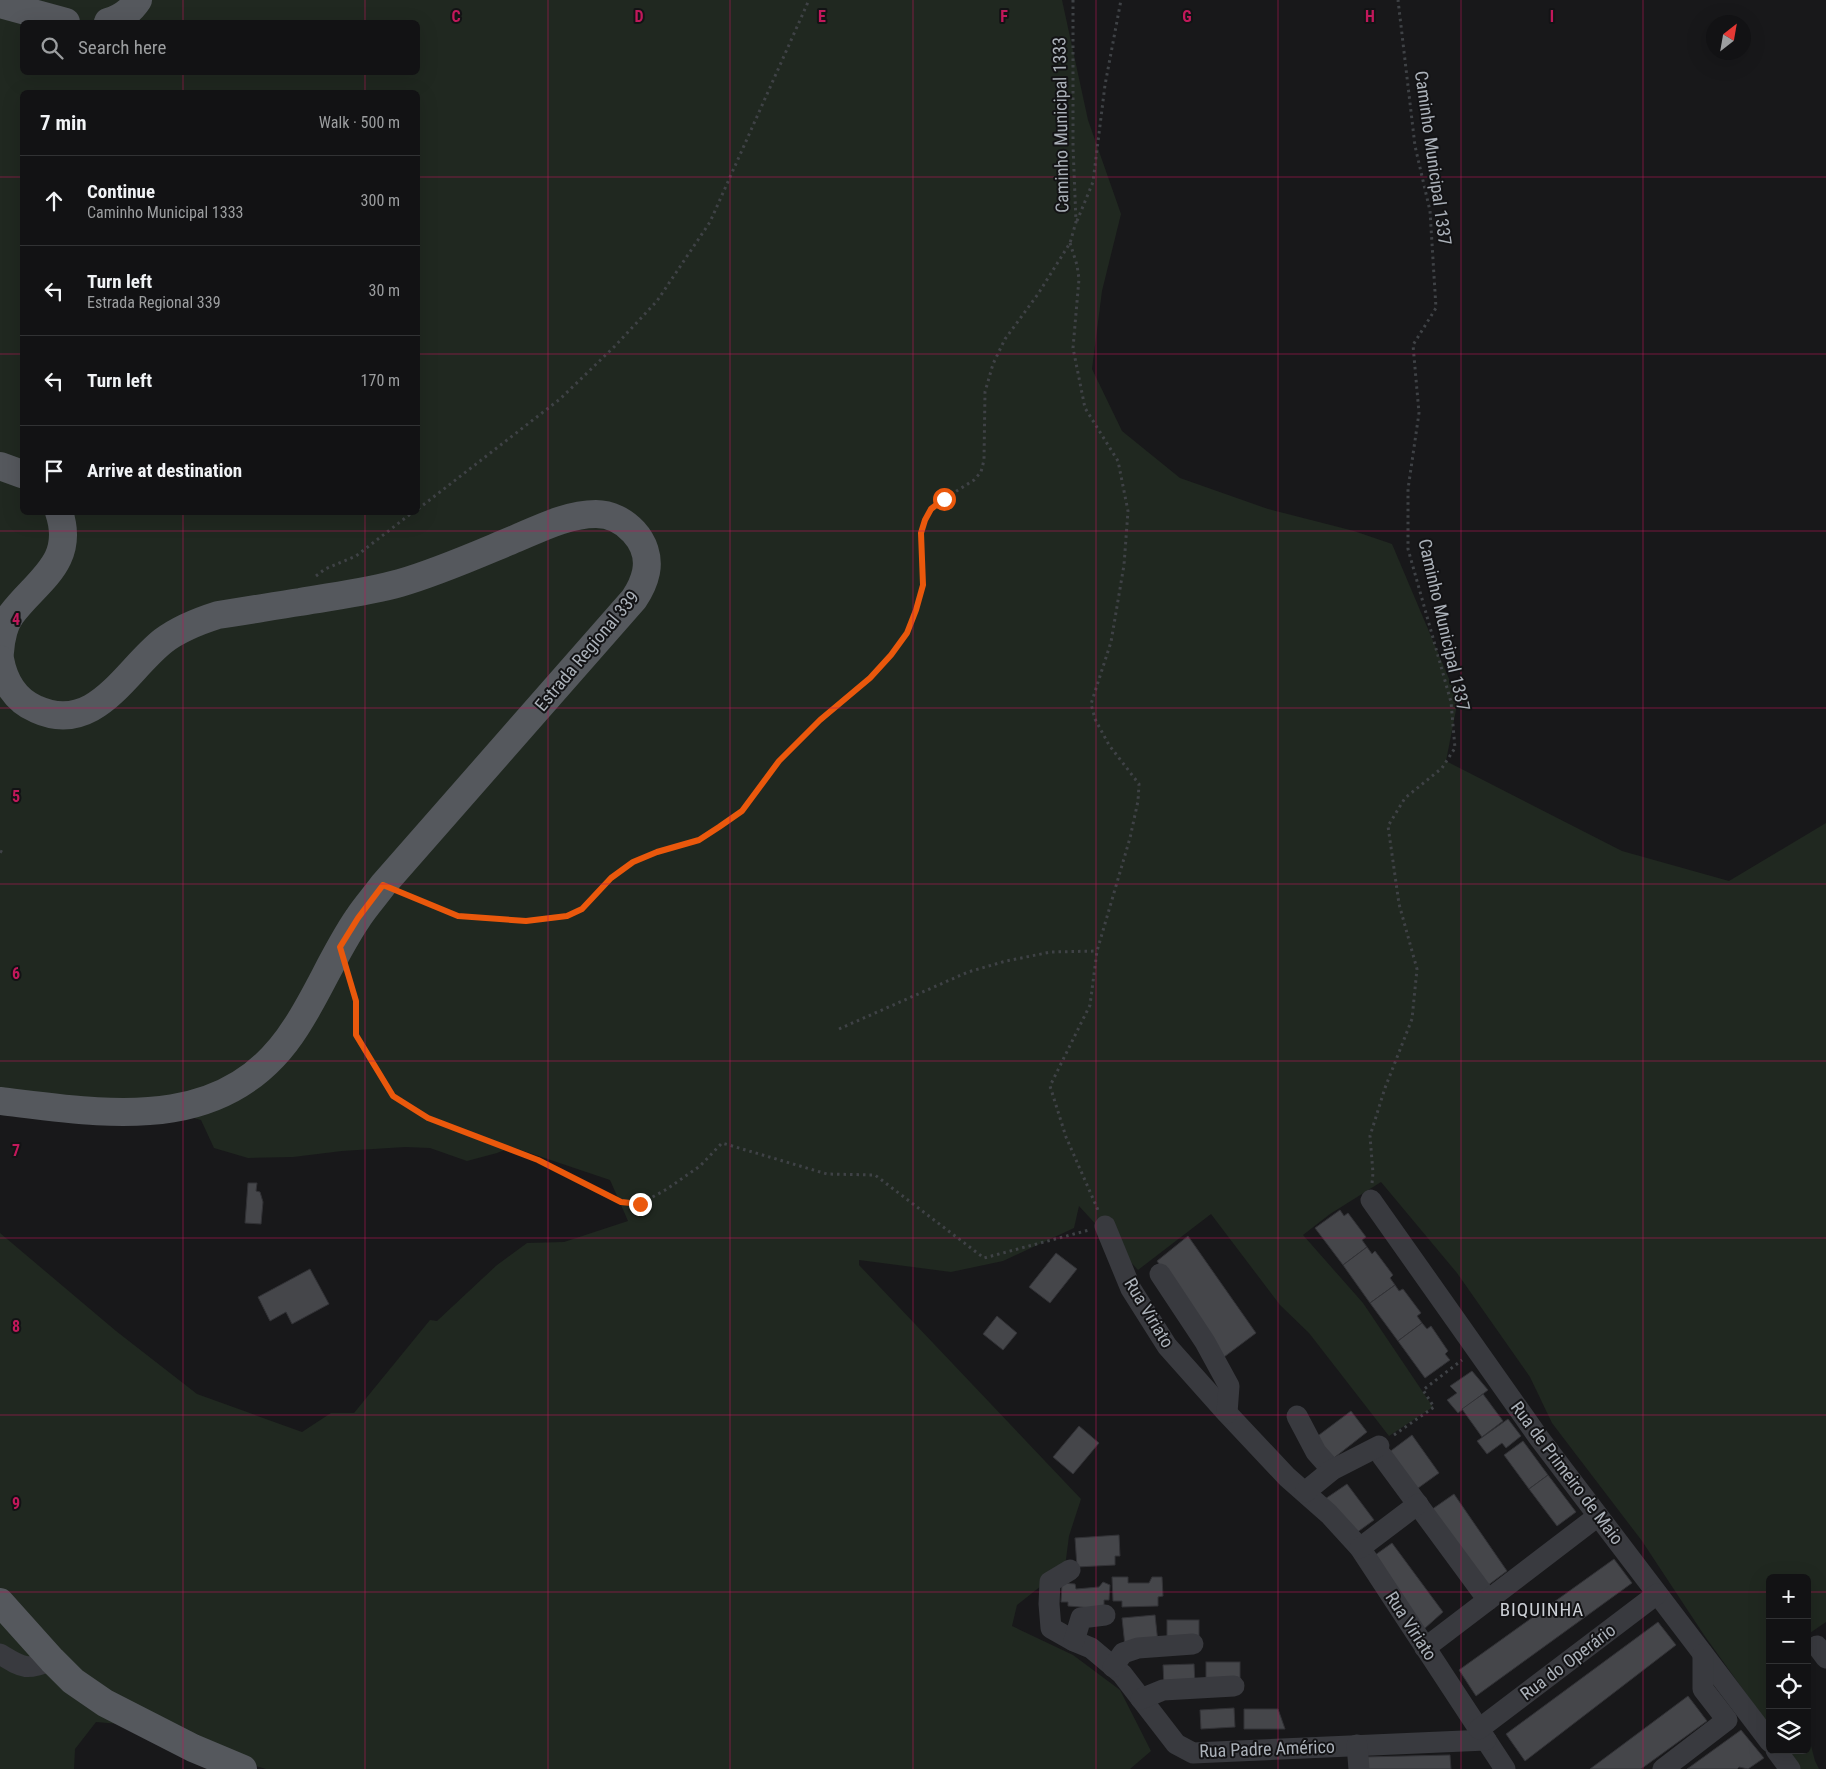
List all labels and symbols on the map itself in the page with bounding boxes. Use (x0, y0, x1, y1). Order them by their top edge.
text: C (451, 7, 461, 26)
text: D (634, 7, 644, 26)
text: E (818, 7, 826, 26)
text: F (1000, 7, 1008, 26)
text: G (1182, 7, 1192, 26)
text: H (1365, 7, 1375, 26)
text: I (1550, 7, 1554, 26)
north arrow (1706, 15, 1751, 60)
street label: Caminho Municipal 1333 (1048, 37, 1073, 213)
street label: Caminho Municipal 1337 (1411, 69, 1456, 247)
route start (933, 488, 956, 511)
street label: Caminho Municipal 1337 (1414, 537, 1475, 713)
street label: Estrada Regional 339 (530, 586, 643, 715)
text: 4 (12, 610, 20, 629)
text: 5 (12, 787, 20, 806)
text: 6 (12, 964, 20, 983)
text: 7 (12, 1141, 20, 1160)
route end (629, 1193, 652, 1216)
street label: Rua Viriato (1120, 1274, 1178, 1351)
text: 8 (12, 1317, 20, 1336)
street label: Rua de Primeiro de Maio (1507, 1397, 1628, 1548)
text: 9 (12, 1494, 20, 1513)
street label: Rua Viriato (1381, 1587, 1441, 1664)
district label: BIQUINHA (1500, 1598, 1584, 1621)
street label: Rua do Operário (1516, 1619, 1619, 1704)
street label: Rua Padre Américo (1199, 1736, 1335, 1761)

